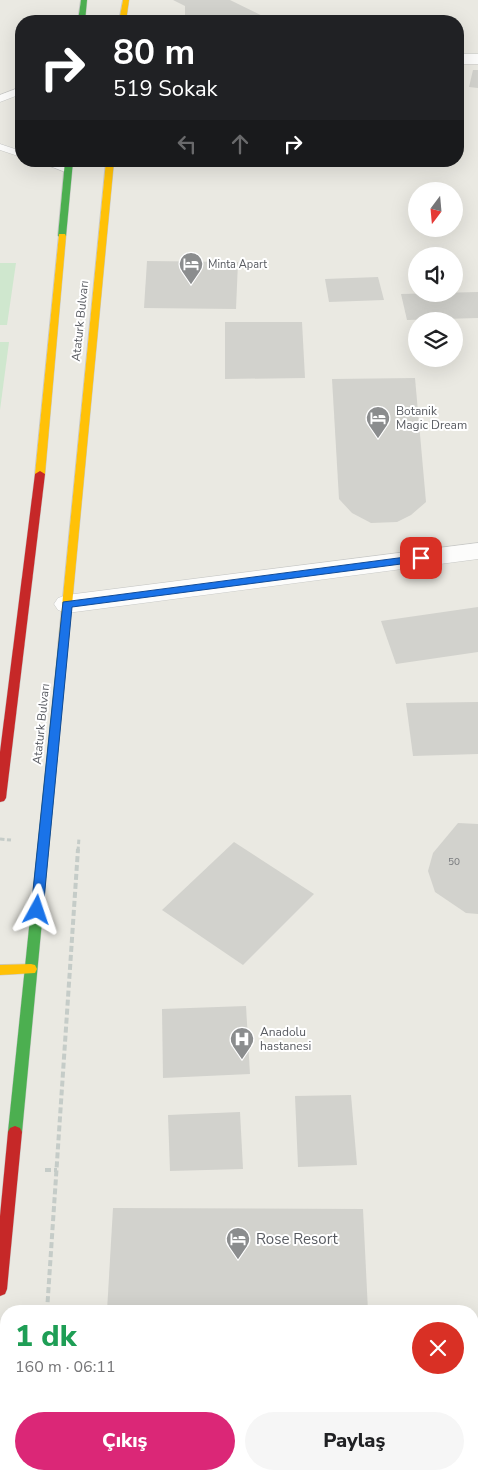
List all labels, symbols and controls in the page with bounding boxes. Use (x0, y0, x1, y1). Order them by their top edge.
text: 80 m (113, 29, 195, 76)
icon: right (30, 35, 95, 100)
text: 519 Sokak (113, 74, 218, 104)
icon: left (173, 130, 201, 158)
icon: ahead (226, 130, 254, 158)
icon: right (279, 130, 307, 158)
north arrow (408, 182, 462, 238)
map controls (408, 182, 463, 367)
button: sound (408, 247, 463, 302)
hotel icon: Minta Apart (178, 251, 204, 285)
place label: Minta Apart (208, 257, 267, 272)
street label: Ataturk Bulvarı (68, 280, 92, 362)
button: layers (408, 312, 463, 367)
place label: Botanik Magic Dream (396, 403, 467, 433)
hotel icon: Botanik Magic Dream (365, 405, 391, 439)
pin (400, 537, 442, 579)
icon: arrive (407, 544, 435, 572)
street label: Ataturk Bulvarı (29, 683, 53, 765)
house number: 50 (448, 855, 460, 869)
position arrow (10, 883, 62, 935)
place label: Anadolu hastanesi (260, 1024, 311, 1054)
hospital icon: Anadolu hastanesi (229, 1026, 255, 1060)
hotel icon: Rose Resort (225, 1226, 251, 1260)
place label: Rose Resort (256, 1229, 338, 1249)
text: 1 dk (15, 1316, 76, 1357)
button: close (412, 1322, 464, 1374)
text: 160 m · 06:11 (15, 1356, 116, 1378)
button: Çıkış (15, 1412, 235, 1470)
button: Paylaş (245, 1412, 464, 1470)

